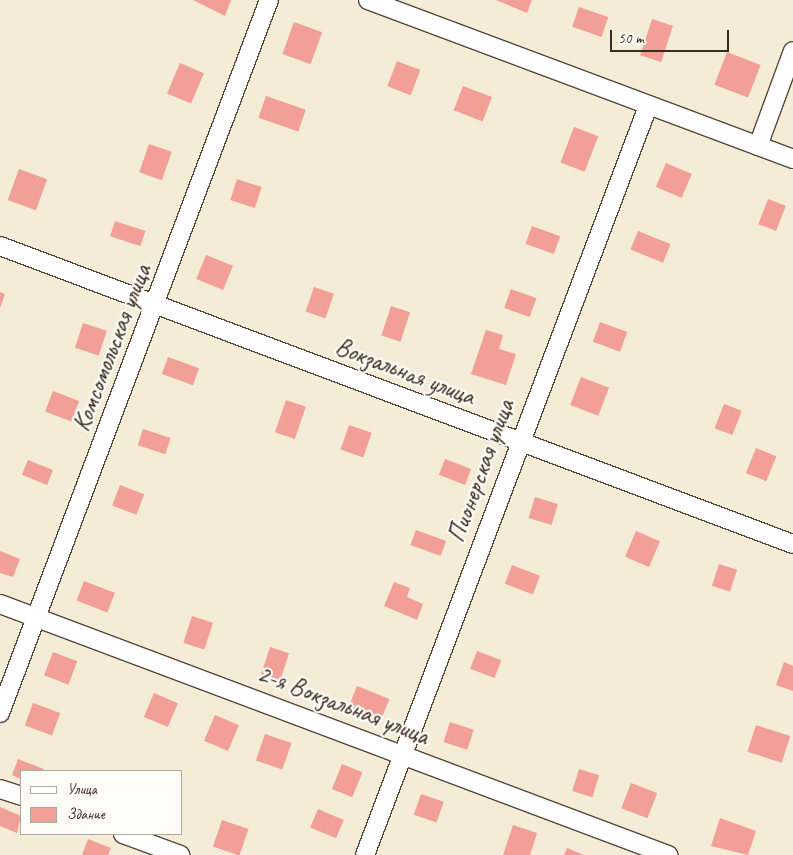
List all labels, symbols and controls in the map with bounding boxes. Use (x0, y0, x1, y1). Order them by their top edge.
scale bar (613, 20, 732, 52)
text: 50 m (618, 29, 644, 48)
street label: Комсомольская улица (66, 259, 158, 437)
street label: Вокзальная улица (331, 331, 479, 413)
street label: Пионерская улица (441, 394, 521, 548)
street label: 2-я Вокзальная улица (252, 658, 434, 752)
legend (20, 770, 182, 835)
text: Улица (67, 780, 97, 799)
text: Здание (67, 805, 105, 824)

